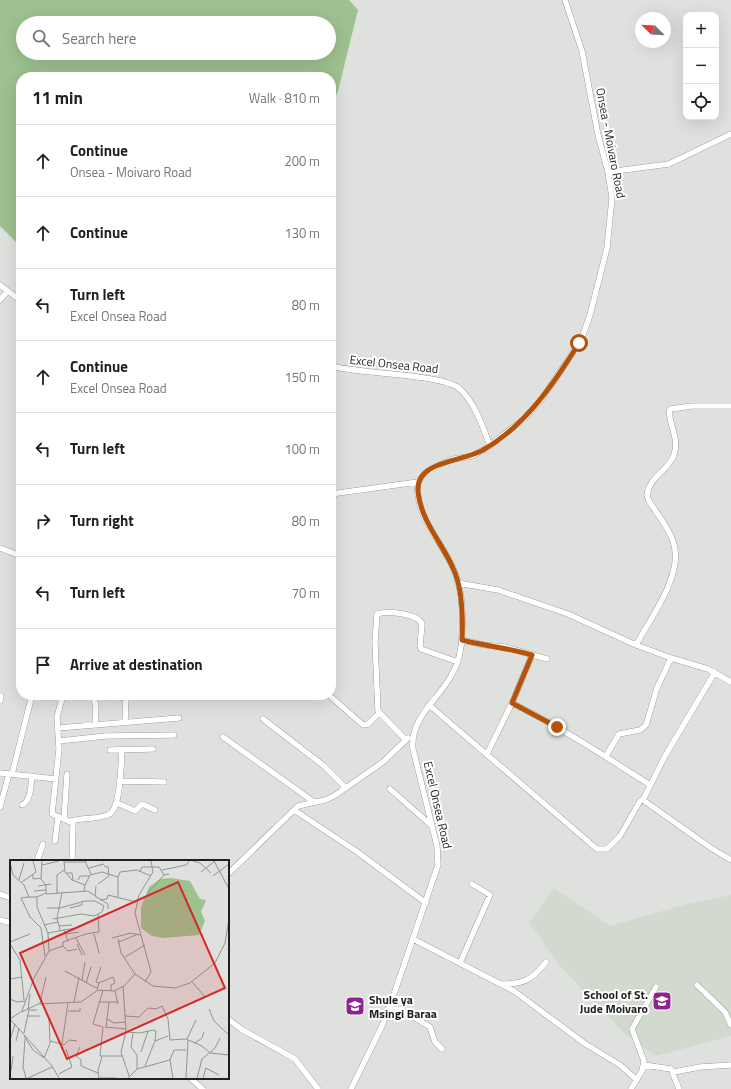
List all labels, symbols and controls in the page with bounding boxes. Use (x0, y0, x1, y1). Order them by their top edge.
north arrow (635, 12, 671, 48)
map controls (683, 12, 719, 120)
button: + (683, 12, 719, 48)
search box (16, 16, 336, 60)
icon: search (30, 27, 52, 49)
text: Search here (62, 27, 136, 50)
button: − (683, 48, 719, 84)
button: locate (683, 84, 719, 120)
text: 11 min (32, 85, 83, 111)
street label: Onsea - Moivaro Road (591, 86, 631, 200)
text: Walk · 810 m (249, 88, 320, 108)
text: Continue (70, 139, 128, 162)
icon: ahead (32, 150, 54, 172)
text: 200 m (284, 151, 320, 171)
text: Onsea - Moivaro Road (70, 162, 192, 182)
text: Continue (70, 221, 128, 244)
icon: ahead (32, 222, 54, 244)
text: 130 m (284, 223, 320, 243)
text: Turn left (70, 283, 125, 306)
icon: left (32, 294, 54, 316)
text: 80 m (292, 295, 320, 315)
text: Excel Onsea Road (70, 306, 167, 326)
route start (570, 334, 588, 352)
street label: Excel Onsea Road (349, 350, 439, 378)
text: Continue (70, 355, 128, 378)
icon: ahead (32, 366, 54, 388)
text: 150 m (284, 367, 320, 387)
text: Excel Onsea Road (70, 378, 167, 398)
text: Turn left (70, 437, 125, 460)
icon: left (32, 438, 54, 460)
text: 100 m (284, 439, 320, 459)
text: Turn right (70, 509, 134, 532)
icon: right (32, 510, 54, 532)
text: 80 m (292, 511, 320, 531)
text: Turn left (70, 581, 125, 604)
icon: left (32, 582, 54, 604)
text: 70 m (292, 583, 320, 603)
text: Arrive at destination (70, 653, 203, 676)
icon: arrive (32, 654, 54, 676)
route end (548, 718, 566, 736)
street label: Excel Onsea Road (419, 759, 457, 851)
inset map (10, 860, 229, 1079)
place label: School of St. Jude Moivaro (580, 985, 648, 1018)
place label: Shule ya Msingi Baraa (369, 990, 437, 1023)
school or university icon: School of St. Jude Moivaro (651, 990, 673, 1012)
school or university icon: Shule ya Msingi Baraa (344, 995, 366, 1017)

